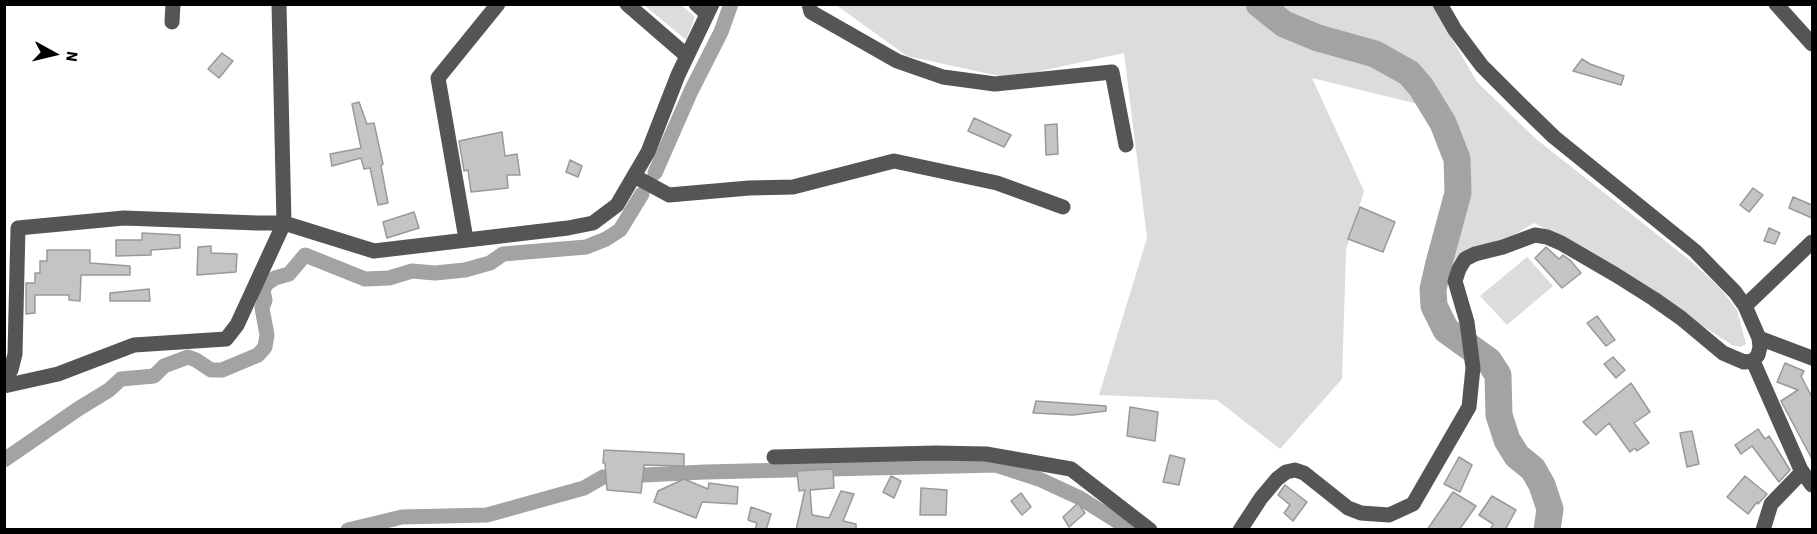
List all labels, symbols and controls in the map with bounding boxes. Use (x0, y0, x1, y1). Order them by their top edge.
north arrow (24, 24, 84, 84)
text: N (60, 50, 83, 63)

